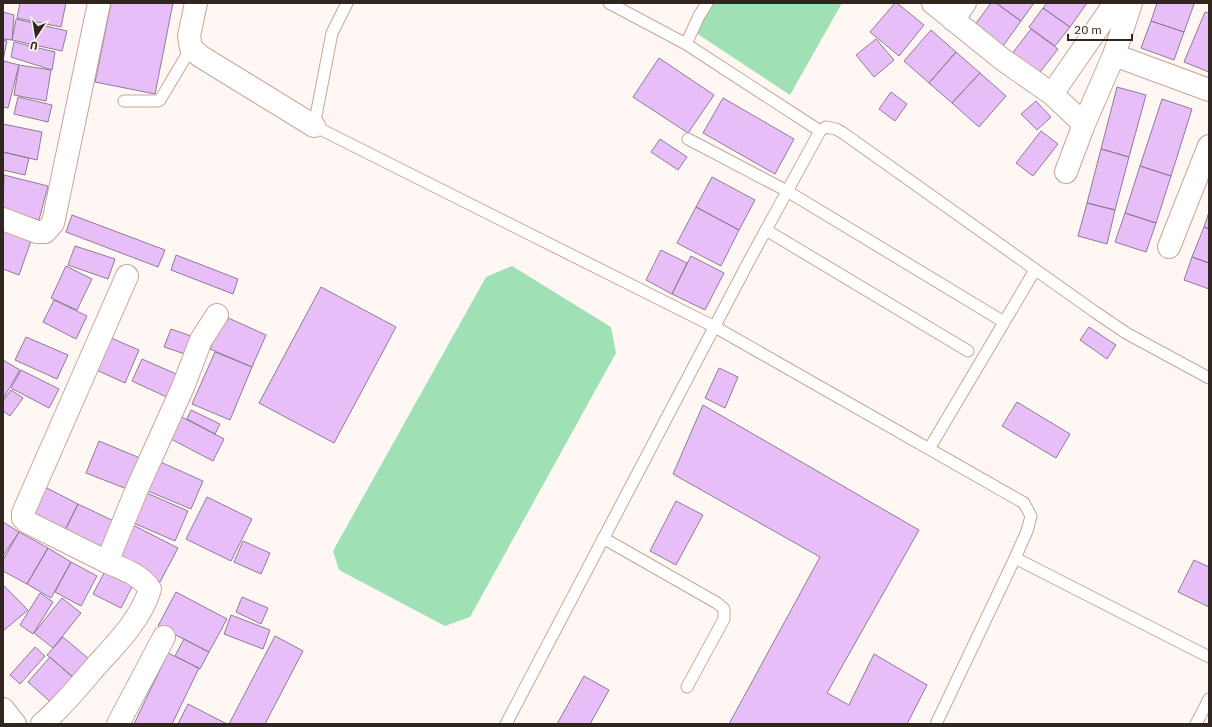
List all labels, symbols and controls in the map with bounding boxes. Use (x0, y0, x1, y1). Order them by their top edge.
north arrow (16, 16, 56, 56)
scale bar (1068, 16, 1132, 42)
text: 20 m (1074, 22, 1102, 37)
text: U (29, 38, 39, 53)

